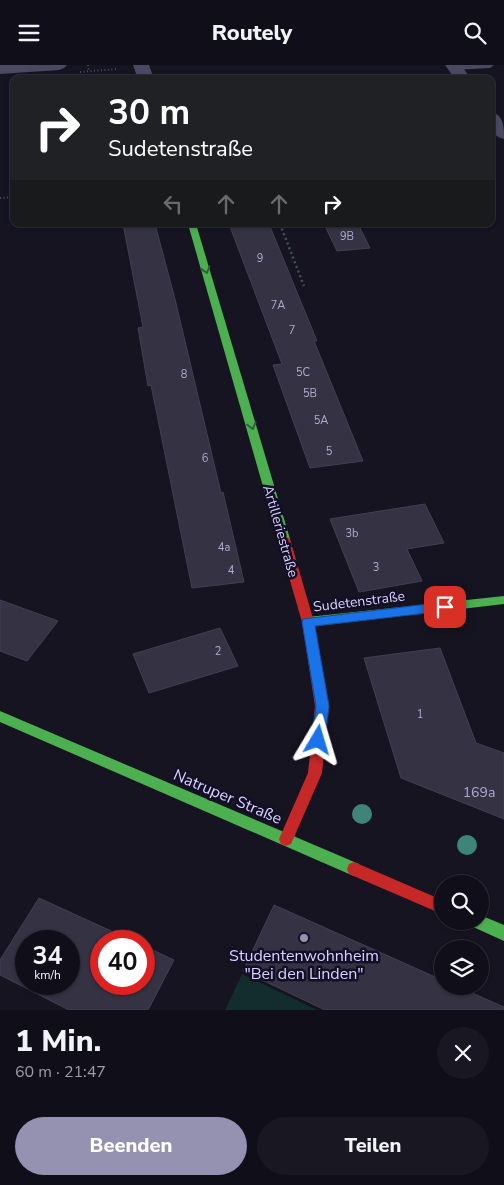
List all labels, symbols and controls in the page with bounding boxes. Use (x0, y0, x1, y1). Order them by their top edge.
text: Routely (212, 18, 292, 48)
icon: menu (15, 19, 43, 47)
icon: search (461, 19, 489, 47)
text: 30 m (108, 89, 190, 136)
icon: right (25, 95, 90, 160)
text: Sudetenstraße (108, 134, 253, 164)
icon: left (159, 190, 187, 218)
icon: ahead (212, 190, 240, 218)
icon: ahead (265, 190, 293, 218)
icon: right (318, 190, 346, 218)
house number: 9B (340, 229, 354, 244)
house number: 9 (257, 251, 263, 266)
one-way arrow (201, 266, 211, 274)
house number: 7A (271, 298, 285, 313)
house number: 7 (289, 323, 295, 338)
house number: 5C (296, 365, 310, 380)
house number: 8 (181, 367, 188, 382)
house number: 5B (303, 386, 317, 401)
house number: 5A (314, 413, 328, 428)
one-way arrow (246, 422, 256, 430)
house number: 5 (326, 444, 333, 459)
house number: 6 (202, 451, 209, 466)
street label: Artilleriestraße (258, 483, 303, 579)
house number: 3b (345, 526, 359, 541)
house number: 4a (218, 540, 230, 555)
house number: 3 (373, 560, 379, 575)
house number: 4 (228, 563, 235, 578)
street label: Sudetenstraße (312, 586, 406, 617)
pin (424, 586, 466, 628)
icon: arrive (431, 593, 459, 621)
house number: 2 (215, 644, 221, 659)
house number: 1 (417, 707, 423, 722)
position arrow (291, 713, 343, 765)
street label: Natruper Straße (170, 764, 285, 830)
house number: 169a (463, 783, 495, 802)
map controls (434, 875, 489, 995)
button: search (434, 875, 489, 930)
speed limit sign: 40 (90, 930, 155, 995)
marker: Studentenwohnheim "Bei den Linden" (298, 932, 310, 944)
text: 34 (32, 939, 63, 973)
button: layers (434, 940, 489, 995)
place label: Studentenwohnheim "Bei den Linden" (229, 945, 379, 985)
text: km/h (34, 967, 61, 983)
text: 1 Min. (15, 1021, 101, 1062)
button: close (437, 1027, 489, 1079)
text: 60 m · 21:47 (15, 1061, 106, 1083)
button: Beenden (15, 1117, 247, 1175)
button: Teilen (257, 1117, 489, 1175)

